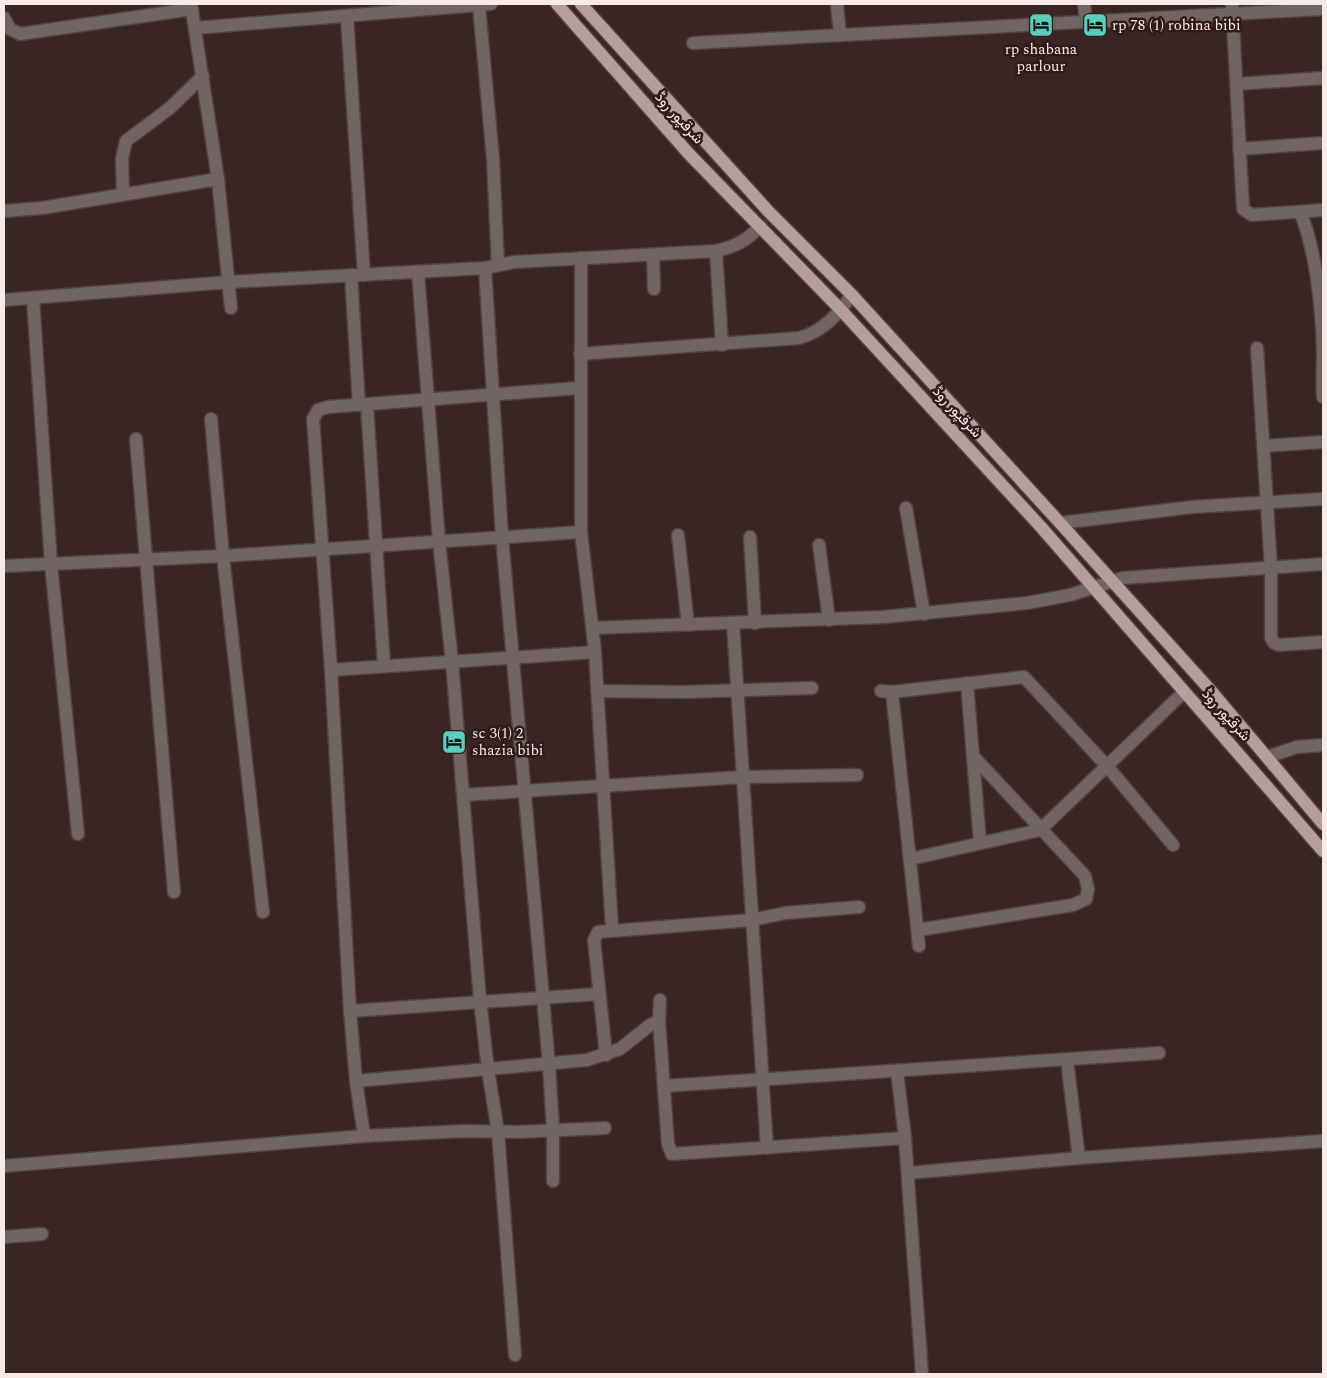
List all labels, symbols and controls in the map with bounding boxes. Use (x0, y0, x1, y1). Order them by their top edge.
hotel icon: rp shabana parlour (1028, 12, 1054, 38)
hotel icon: rp 78 (1) robina bibi (1082, 12, 1108, 38)
place label: rp 78 (1) robina bibi (1112, 14, 1241, 37)
place label: rp shabana parlour (1005, 38, 1078, 78)
street label: شرقپور روڈ (649, 87, 709, 150)
street label: شرقپور روڈ (927, 381, 987, 443)
street label: شرقپور روڈ (1196, 684, 1256, 747)
place label: sc 3(1) 2 shazia bibi (472, 722, 544, 762)
hotel icon: sc 3(1) 2 shazia bibi (441, 729, 467, 755)

